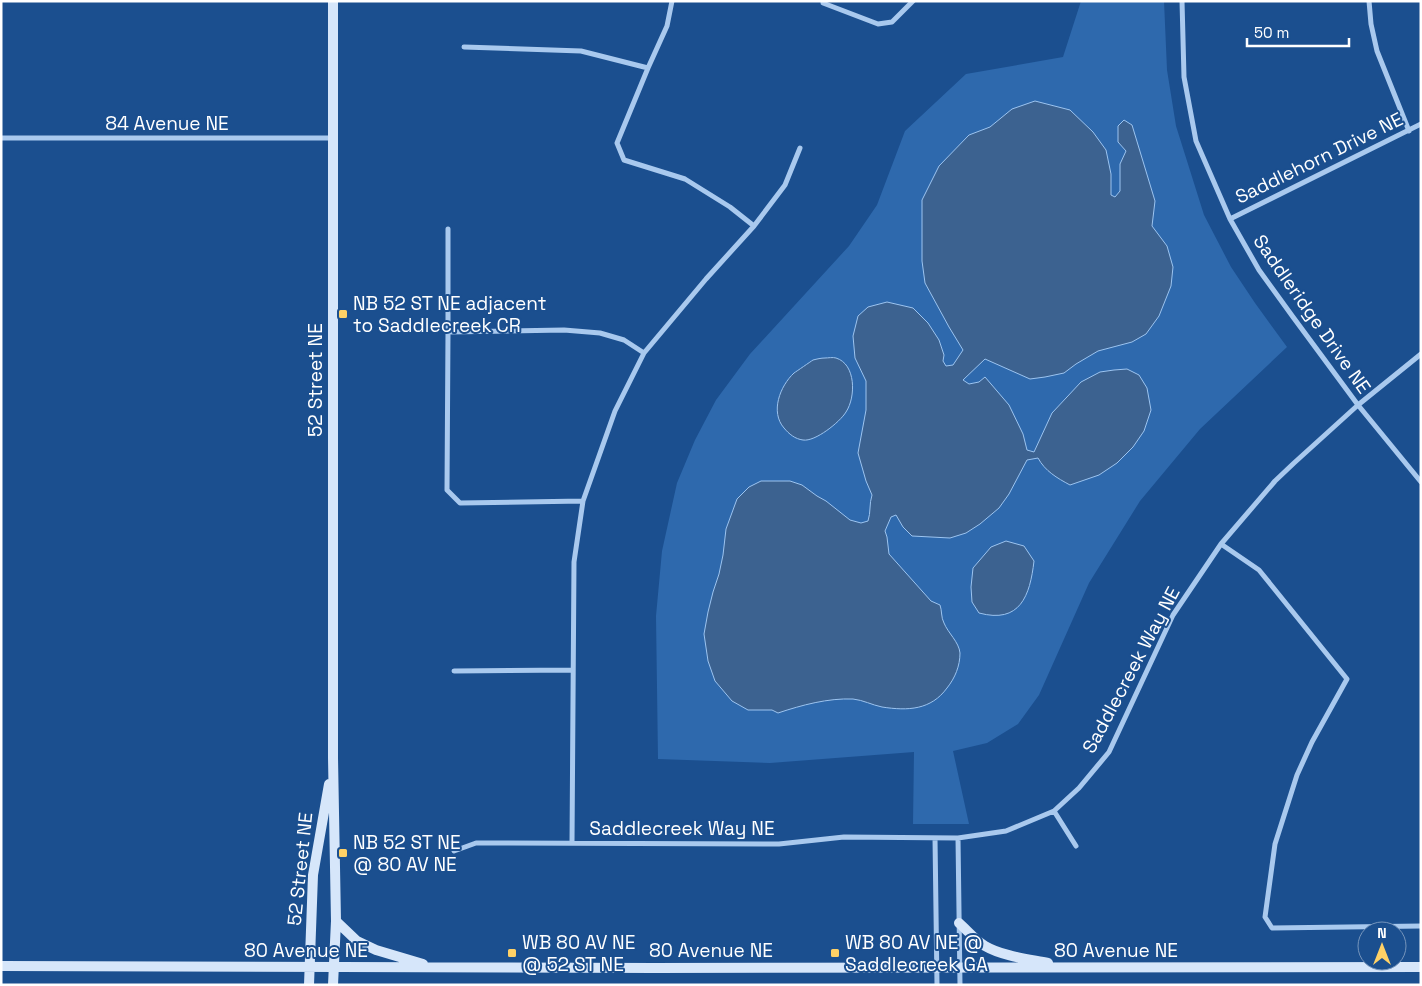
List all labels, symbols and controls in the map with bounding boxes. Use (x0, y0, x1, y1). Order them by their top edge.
scale bar (1247, 15, 1350, 47)
text: 50 m (1254, 23, 1289, 42)
street label: Saddlehorn Drive NE (1231, 107, 1407, 209)
street label: 84 Avenue NE (105, 111, 229, 136)
street label: Saddleridge Drive NE (1248, 230, 1376, 398)
place label: NB 52 ST NE adjacent to Saddlecreek CR (353, 291, 546, 338)
marker: NB 52 ST NE adjacent to Saddlecreek CR (337, 308, 349, 320)
street label: 52 Street NE (303, 323, 328, 437)
street label: Saddlecreek Way NE (1076, 582, 1186, 758)
street label: 52 Street NE (282, 811, 318, 927)
street label: Saddlecreek Way NE (589, 816, 775, 841)
place label: NB 52 ST NE @ 80 AV NE (353, 830, 461, 877)
marker: NB 52 ST NE @ 80 AV NE (337, 847, 349, 859)
north arrow (1357, 921, 1407, 971)
text: N (1377, 924, 1387, 942)
place label: WB 80 AV NE @ 52 ST NE (522, 930, 635, 977)
place label: WB 80 AV NE @ Saddlecreek GA (845, 930, 988, 977)
street label: 80 Avenue NE (244, 938, 368, 963)
street label: 80 Avenue NE (649, 938, 773, 963)
street label: 80 Avenue NE (1054, 938, 1178, 963)
marker: WB 80 AV NE @ 52 ST NE (506, 947, 518, 959)
marker: WB 80 AV NE @ Saddlecreek GA (829, 947, 841, 959)

